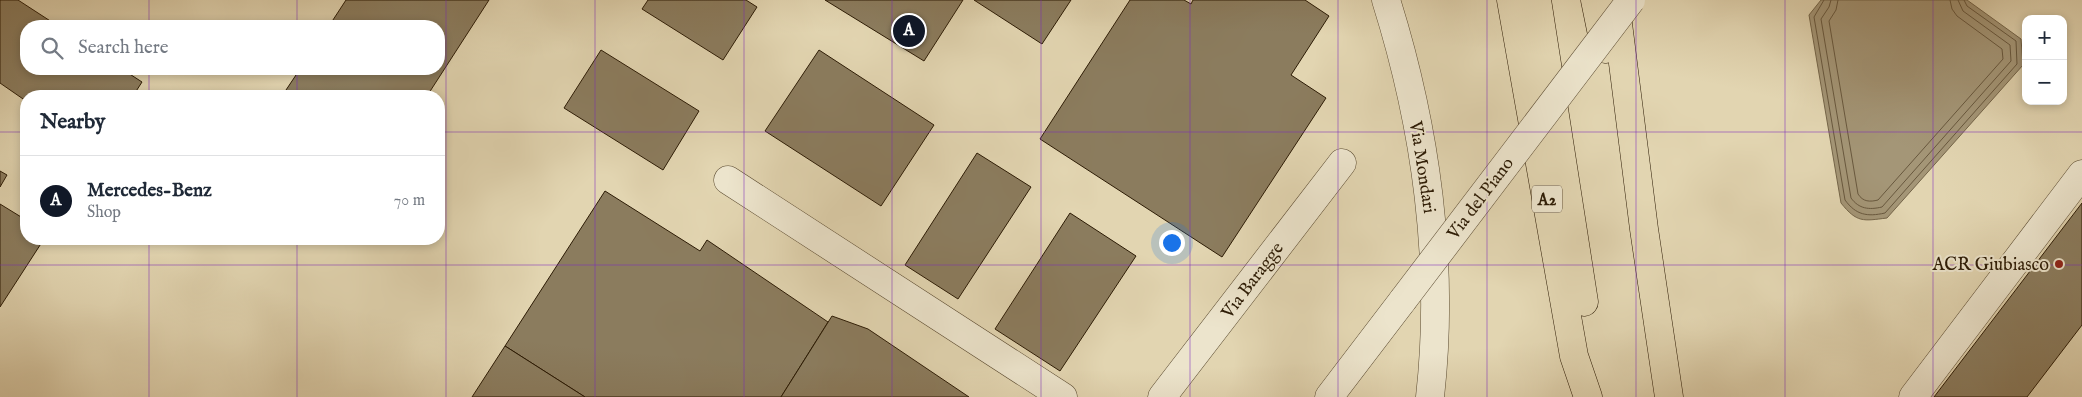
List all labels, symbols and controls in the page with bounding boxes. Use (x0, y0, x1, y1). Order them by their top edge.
pin: A (893, 12, 925, 50)
map controls (2022, 15, 2067, 105)
button: + (2022, 15, 2067, 60)
search box (20, 20, 445, 75)
icon: search (38, 34, 66, 62)
text: Search here (78, 36, 169, 60)
button: − (2022, 60, 2067, 105)
text: Nearby (40, 109, 105, 136)
street label: Via Mondari (1403, 118, 1440, 215)
street label: Via del Piano (1442, 153, 1520, 245)
text: Mercedes-Benz (87, 179, 212, 203)
road number: A2 (1532, 185, 1562, 212)
text: A (51, 191, 61, 211)
text: 70 m (394, 191, 425, 211)
text: Shop (87, 203, 121, 223)
your location (1159, 230, 1185, 256)
street label: Via Baragge (1216, 238, 1290, 325)
place label: ACR Giubiasco (1931, 254, 2049, 277)
marker: ACR Giubiasco (2053, 258, 2065, 270)

